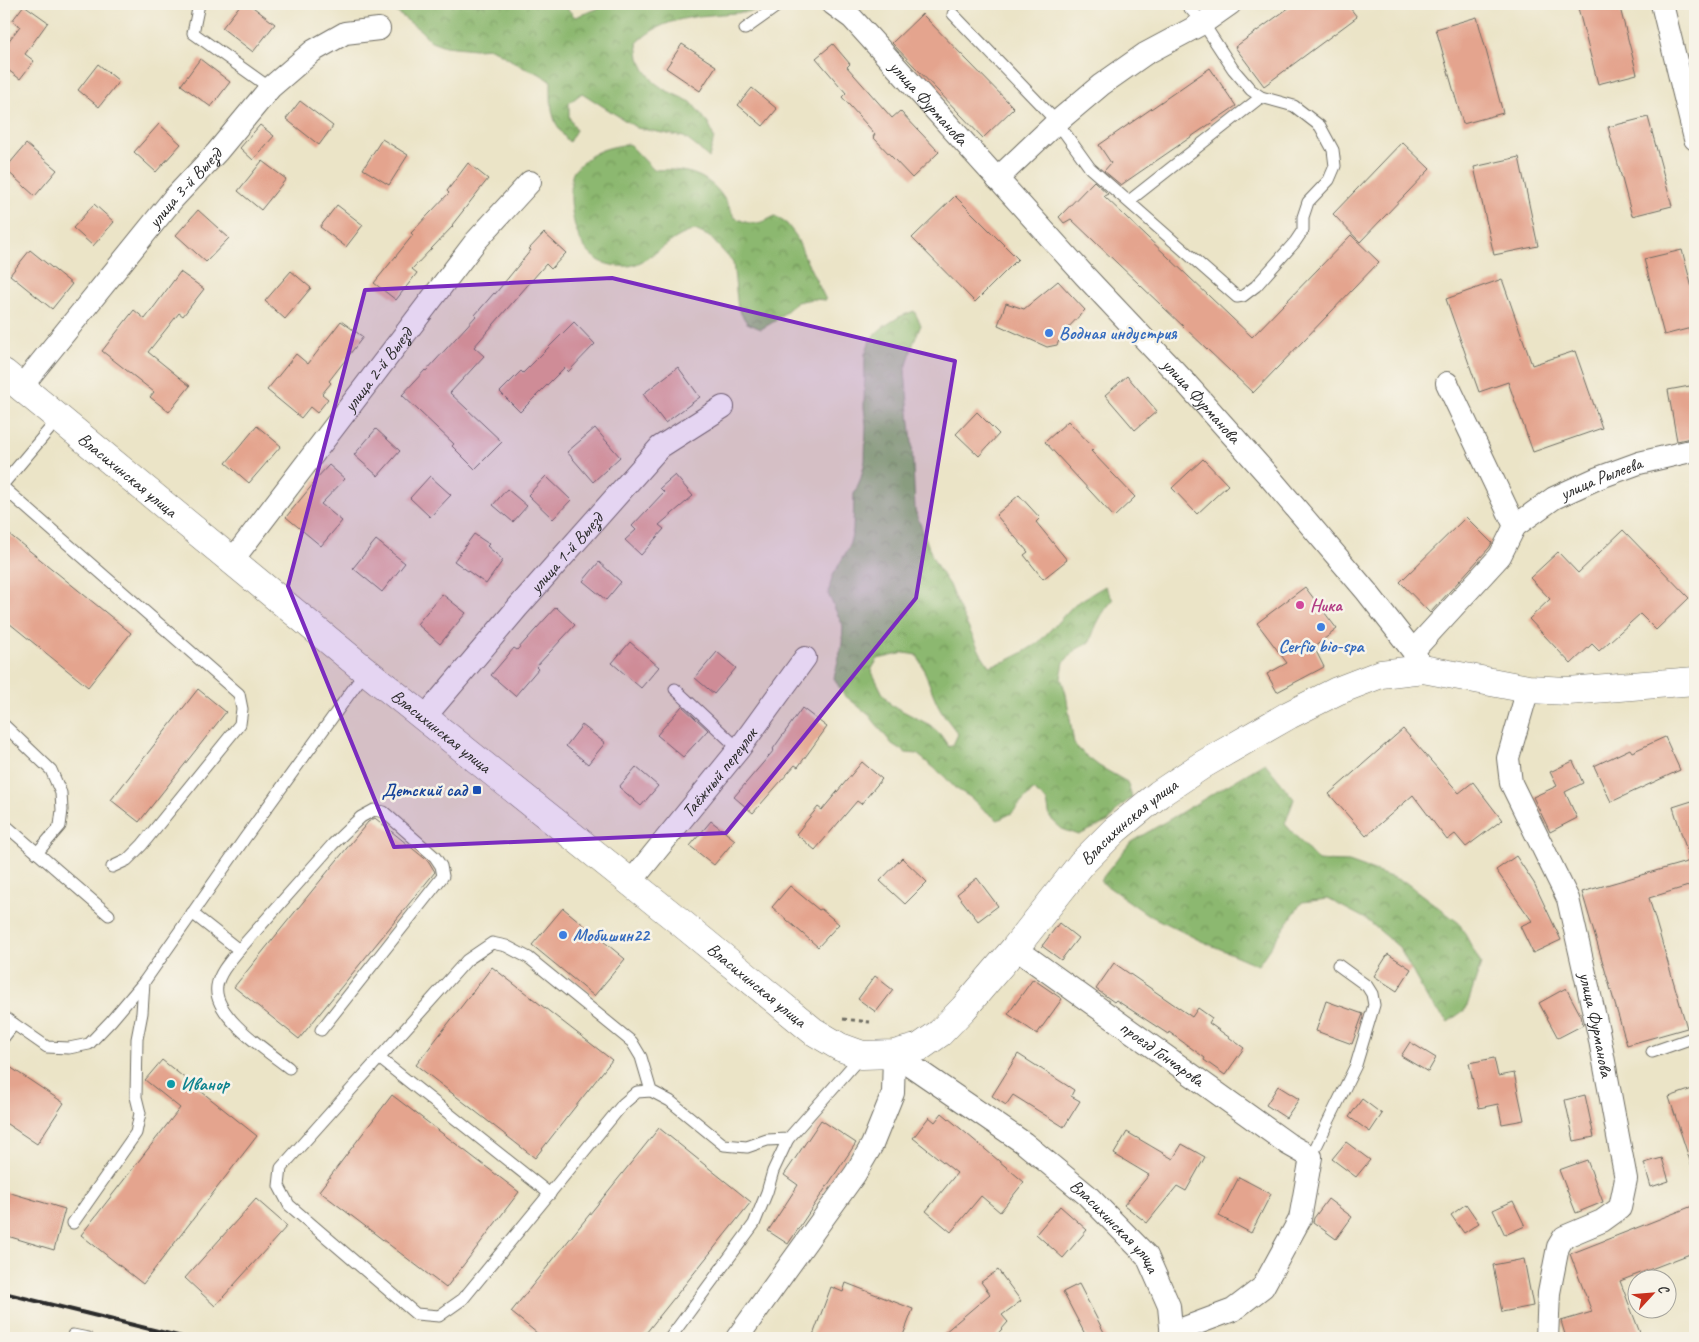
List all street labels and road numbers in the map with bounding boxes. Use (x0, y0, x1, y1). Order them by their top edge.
street label: улица Фурманова (884, 55, 973, 151)
street label: улица 3-й Выезд (143, 141, 228, 233)
street label: улица 2-й Выезд (338, 321, 418, 417)
street label: улица Фурманова (1157, 353, 1246, 449)
street label: Власихинская улица (74, 427, 183, 523)
street label: улица Рылеева (1556, 451, 1646, 505)
street label: улица 1-й Выезд (524, 506, 609, 598)
street label: Власихинская улица (387, 684, 497, 779)
street label: Таёжный переулок (677, 722, 763, 822)
street label: Власихинская улица (1075, 773, 1183, 870)
street label: Власихинская улица (703, 938, 812, 1033)
street label: улица Фурманова (1574, 969, 1618, 1080)
street label: проезд Гончарова (1116, 1016, 1210, 1092)
street label: Власихинская улица (1065, 1174, 1165, 1278)

